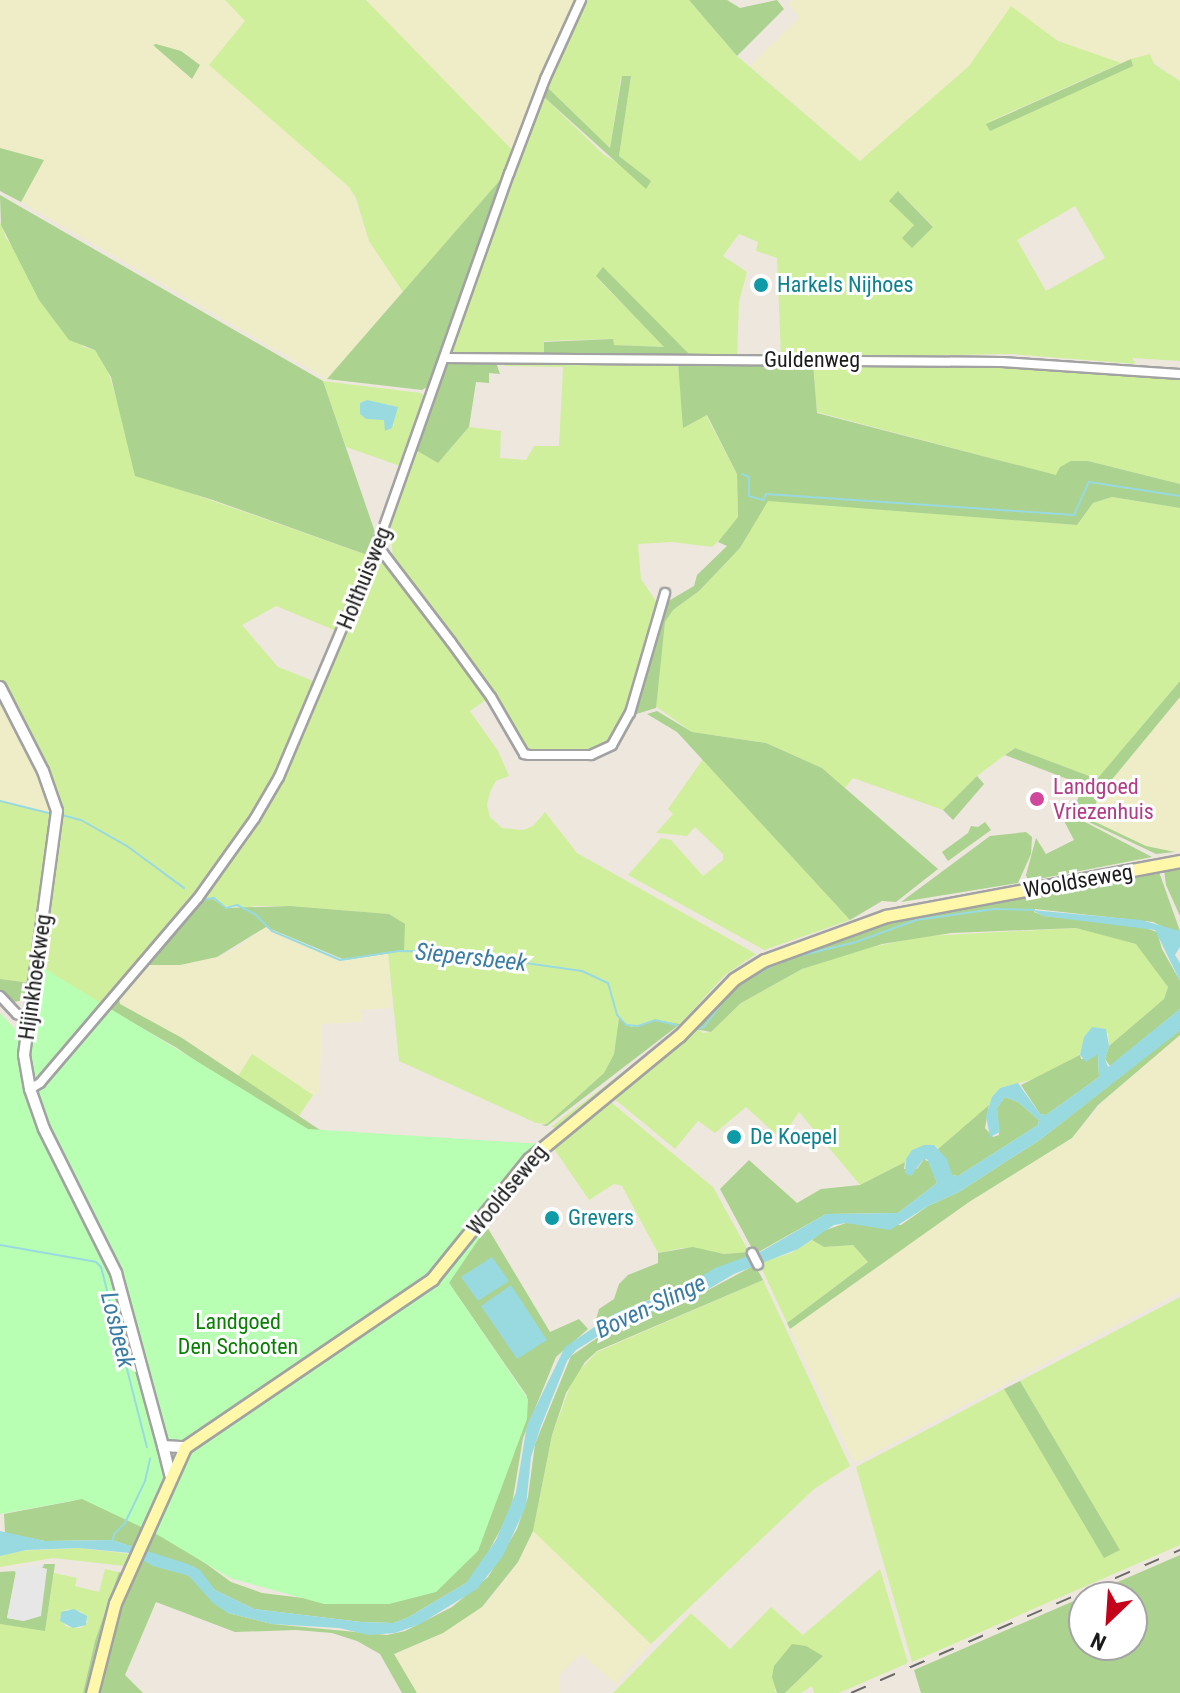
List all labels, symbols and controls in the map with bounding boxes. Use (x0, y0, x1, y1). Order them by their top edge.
place label: Harkels Nijhoes (777, 272, 914, 298)
marker: Harkels Nijhoes (752, 276, 770, 294)
street label: Guldenweg (764, 347, 860, 373)
street label: Holthuisweg (332, 523, 396, 633)
place label: Landgoed Vriezenhuis (1053, 773, 1154, 824)
marker: Landgoed Vriezenhuis (1028, 790, 1046, 808)
street label: Wooldseweg (1021, 858, 1135, 904)
street label: Hijinkhoekweg (13, 912, 57, 1042)
water label: Siepersbeek (414, 938, 528, 978)
place label: De Koepel (750, 1124, 837, 1150)
marker: De Koepel (725, 1128, 743, 1146)
street label: Wooldseweg (461, 1139, 553, 1241)
place label: Grevers (568, 1205, 634, 1231)
marker: Grevers (543, 1209, 561, 1227)
water label: Boven-Slinge (591, 1269, 711, 1345)
water label: Losbeek (94, 1289, 140, 1371)
park label: Landgoed Den Schooten (178, 1308, 298, 1360)
north arrow (1068, 1581, 1148, 1661)
text: N (1087, 1627, 1110, 1656)

